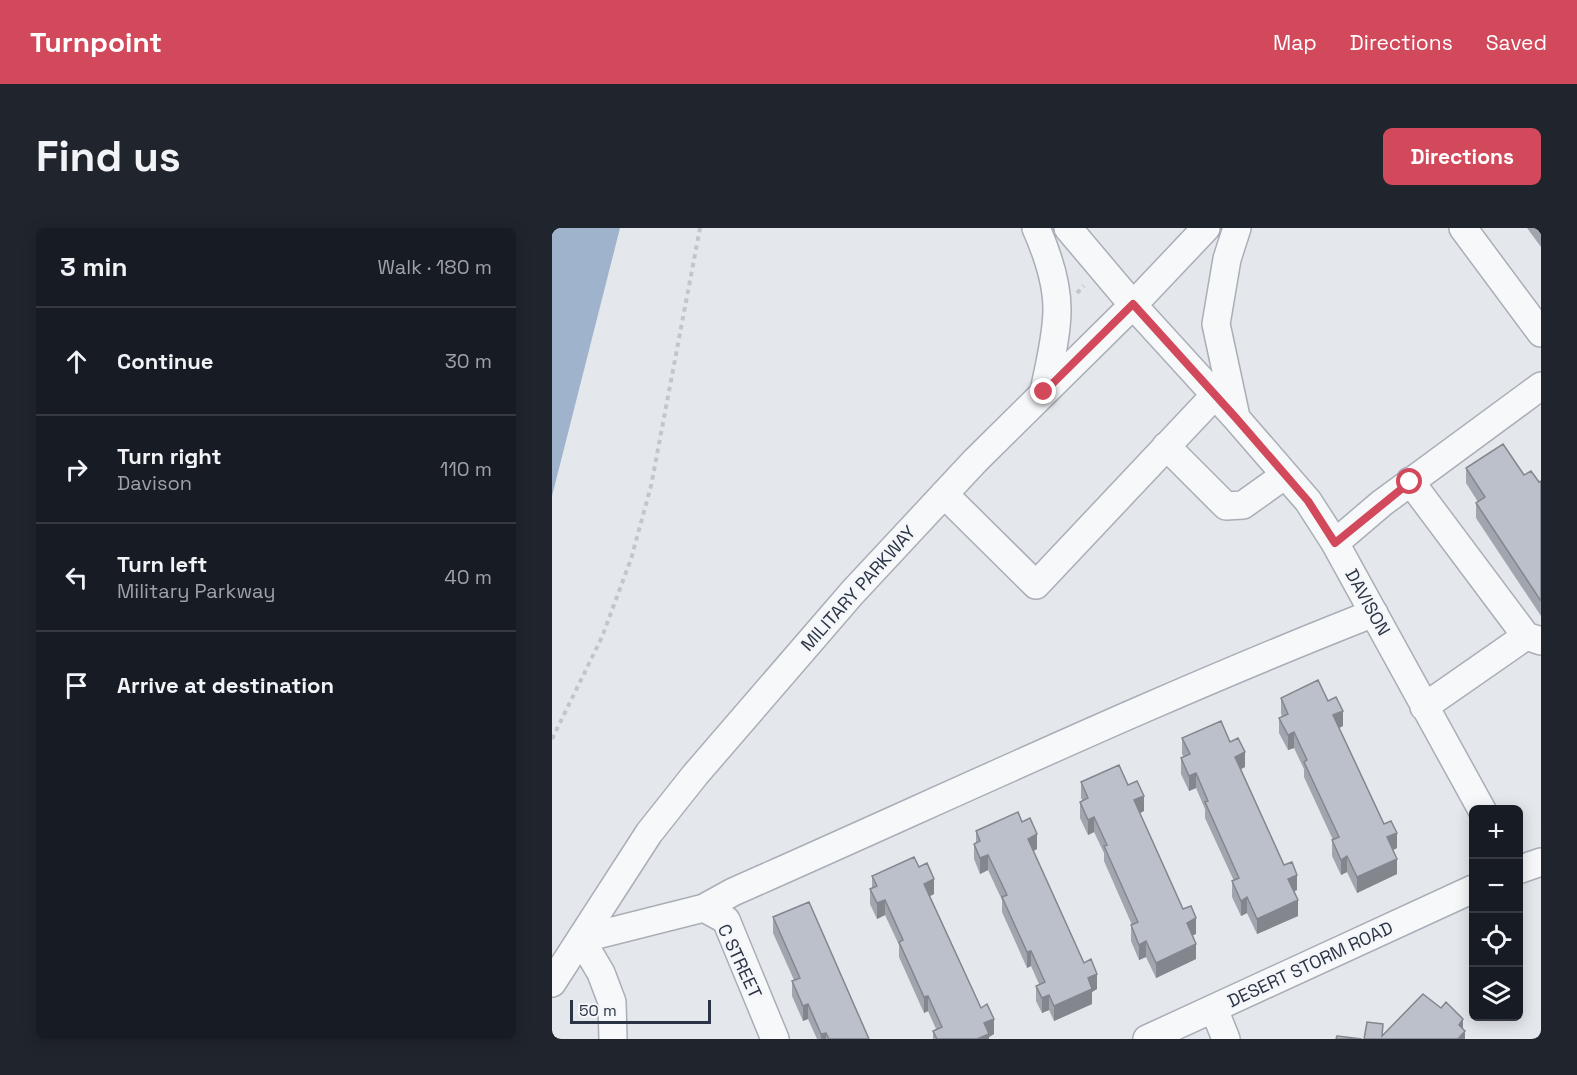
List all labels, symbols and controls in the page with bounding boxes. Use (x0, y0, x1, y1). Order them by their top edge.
text: Turnpoint (30, 24, 162, 60)
text: Map (1273, 29, 1317, 56)
text: Directions (1350, 29, 1453, 56)
text: Saved (1486, 29, 1547, 56)
button: Directions (1383, 128, 1541, 185)
text: Find us (36, 130, 181, 183)
text: 3 min (60, 250, 128, 284)
text: Walk · 180 m (378, 254, 492, 280)
icon: ahead (60, 345, 93, 378)
text: Continue (117, 347, 213, 375)
text: 30 m (445, 348, 492, 374)
route end (1030, 378, 1056, 404)
text: Turn right (117, 442, 222, 470)
icon: right (60, 453, 93, 486)
text: 110 m (440, 456, 492, 482)
route start (1396, 468, 1422, 494)
text: Davison (117, 470, 192, 496)
street label: MILITARY PARKWAY (796, 520, 920, 656)
text: Turn left (117, 550, 207, 578)
icon: left (60, 561, 93, 594)
text: 40 m (444, 564, 492, 590)
street label: DAVISON (1340, 565, 1396, 639)
text: Military Parkway (117, 578, 276, 604)
icon: arrive (60, 669, 93, 702)
text: Arrive at destination (117, 671, 334, 699)
map controls (1469, 805, 1523, 1021)
button: + (1469, 805, 1523, 859)
button: − (1469, 859, 1523, 913)
button: locate (1469, 913, 1523, 967)
street label: DESERT STORM ROAD (1224, 916, 1396, 1012)
street label: C STREET (713, 920, 767, 1002)
button: layers (1469, 967, 1523, 1021)
scale bar (570, 997, 711, 1024)
text: 50 m (579, 1000, 617, 1021)

